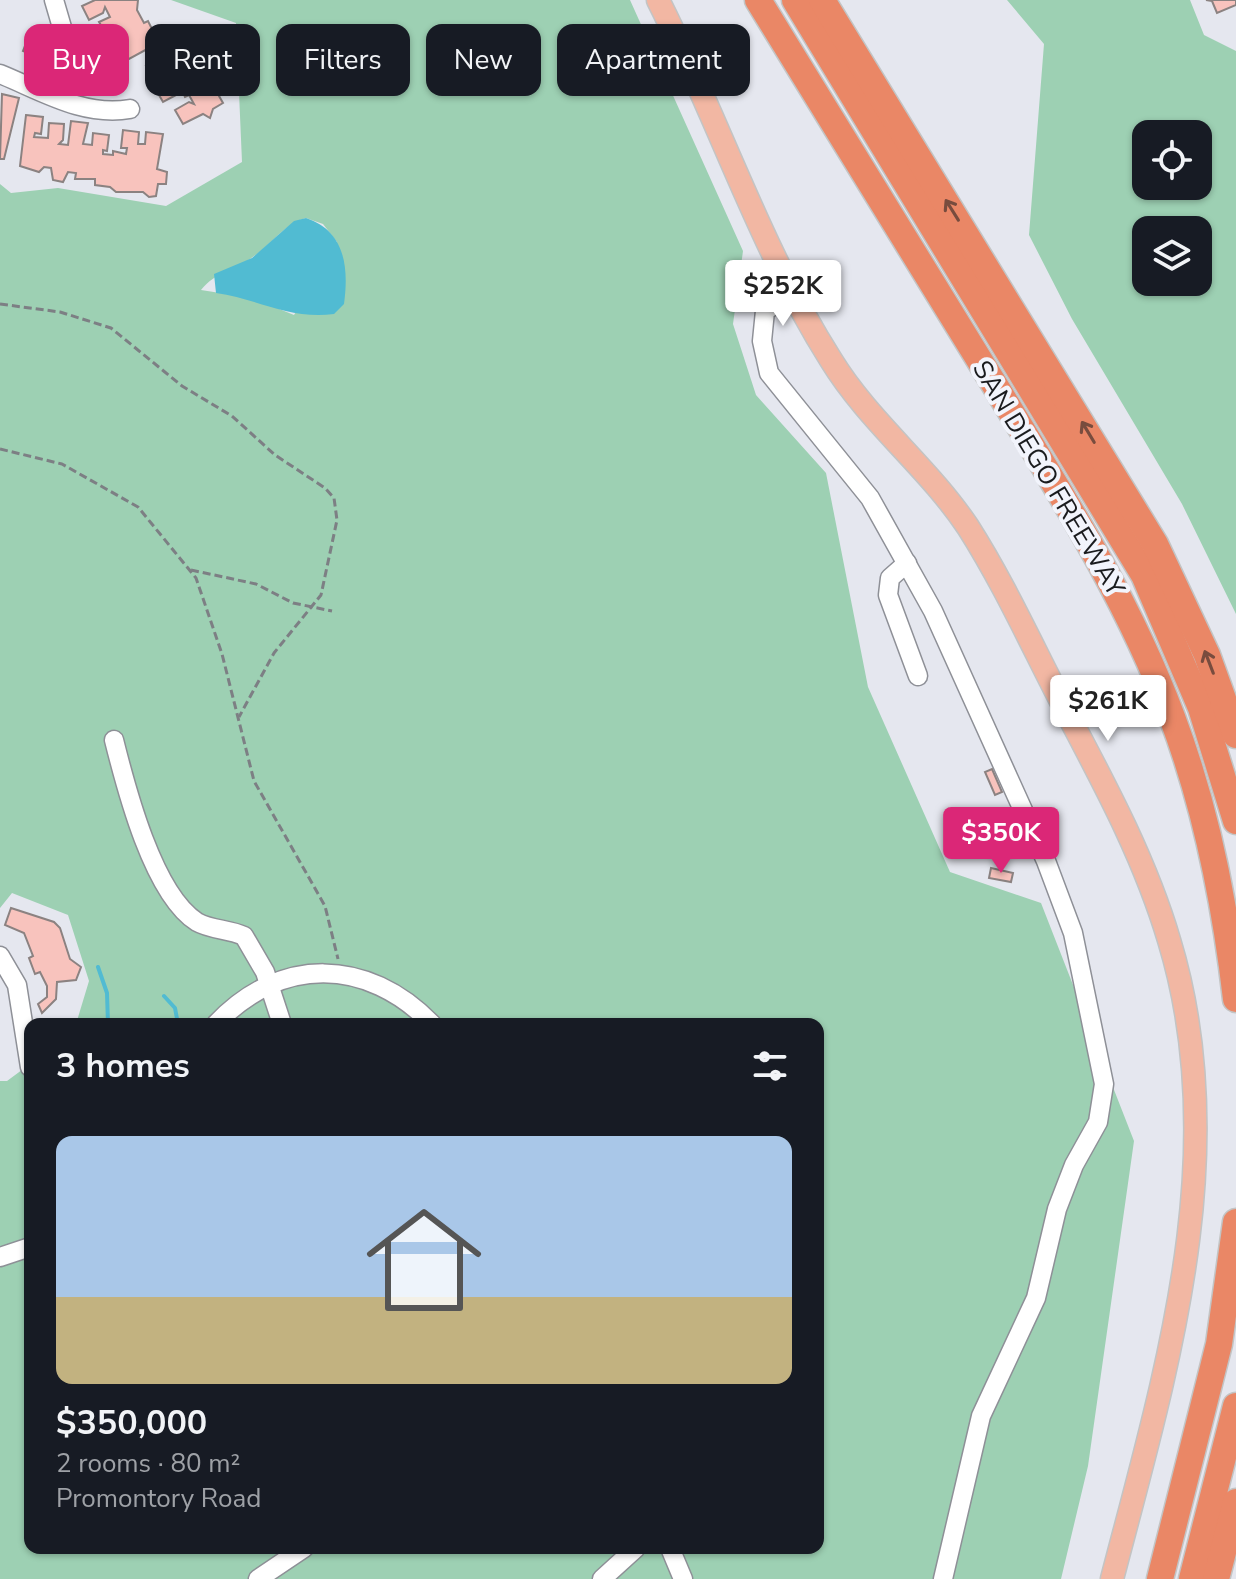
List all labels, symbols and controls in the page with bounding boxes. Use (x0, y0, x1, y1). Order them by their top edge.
chip: Buy (24, 24, 129, 96)
chip: Rent (145, 24, 260, 96)
chip: Filters (276, 24, 410, 96)
chip: New (426, 24, 541, 96)
chip: Apartment (557, 24, 750, 96)
map controls (1132, 120, 1212, 296)
button: locate (1132, 120, 1212, 200)
one-way arrow (944, 200, 961, 222)
button: layers (1132, 216, 1212, 296)
pin: $252K (727, 260, 839, 328)
text: $252K (743, 268, 823, 303)
street label: SAN DIEGO FREEWAY (964, 354, 1133, 603)
one-way arrow (1080, 421, 1096, 444)
one-way arrow (1201, 650, 1215, 675)
pin: $261K (1052, 675, 1164, 743)
text: $261K (1068, 683, 1148, 718)
pin: $350K (945, 807, 1057, 875)
text: $350K (961, 815, 1041, 850)
text: 3 homes (56, 1043, 190, 1089)
icon: filters (748, 1044, 792, 1088)
icon: home (352, 1188, 496, 1332)
text: $350,000 (56, 1400, 207, 1446)
text: 2 rooms · 80 m² (56, 1446, 240, 1481)
text: Promontory Road (56, 1481, 261, 1516)

